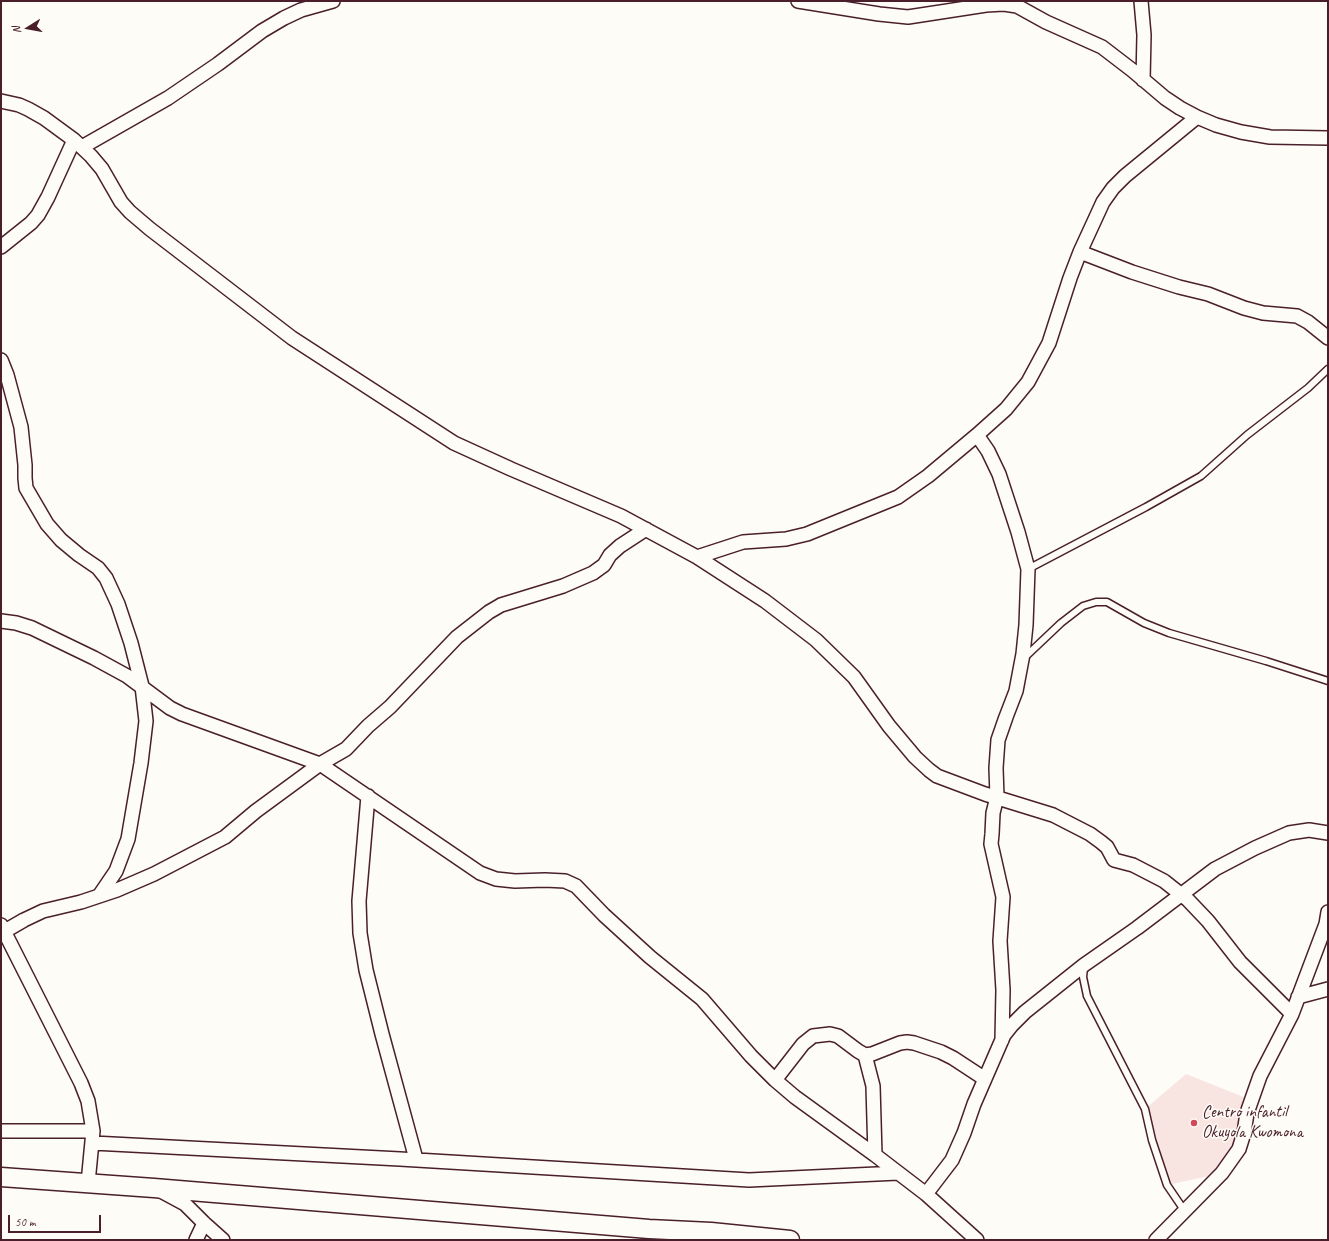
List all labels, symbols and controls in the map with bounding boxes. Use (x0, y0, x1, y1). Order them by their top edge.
north arrow (8, 8, 48, 48)
text: N (9, 26, 24, 35)
place label: Centro infantil Okuyola Kwomona (1202, 1103, 1303, 1143)
marker: Centro infantil Okuyola Kwomona (1189, 1118, 1199, 1128)
scale bar (10, 1207, 103, 1233)
text: 50 m (15, 1214, 35, 1230)

